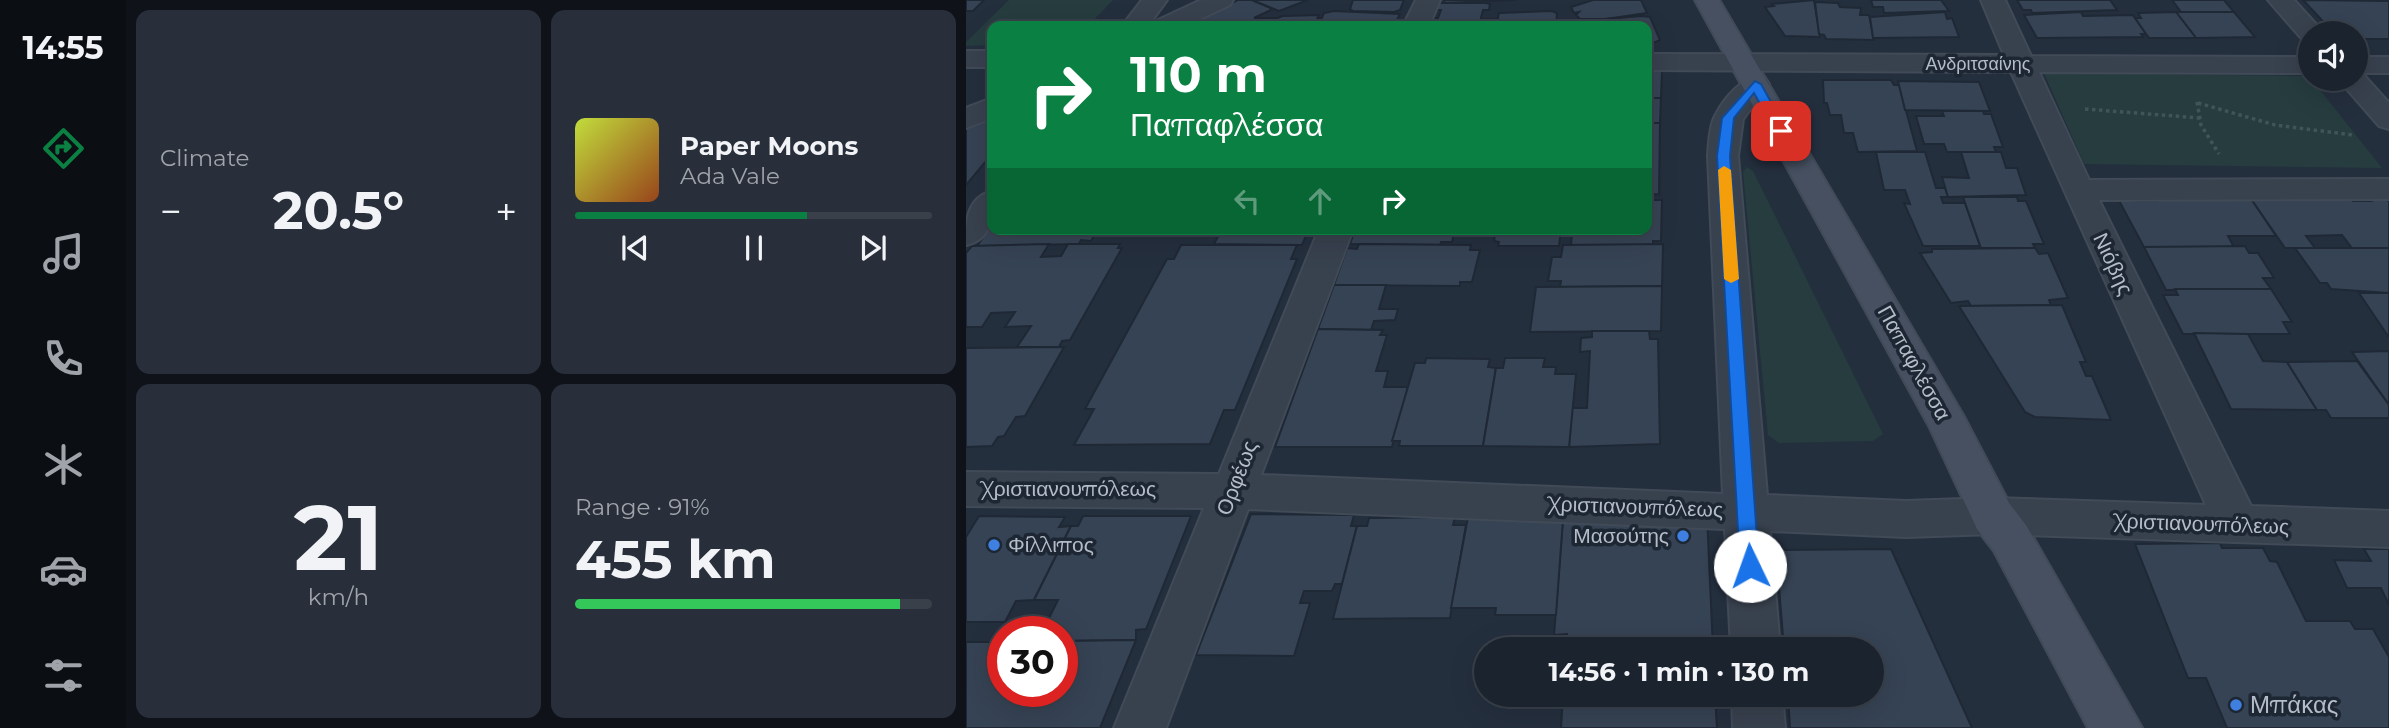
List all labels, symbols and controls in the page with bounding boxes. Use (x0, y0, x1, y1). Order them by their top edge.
map controls (2298, 21, 2368, 91)
button: sound (2298, 21, 2368, 91)
text: 14:55 (22, 28, 104, 67)
text: 110 m (1130, 45, 1267, 104)
icon: right (1015, 49, 1106, 140)
street label: Ανδριτσαίνης (1926, 53, 2031, 75)
pin (1751, 101, 1811, 161)
text: Παπαφλέσσα (1130, 105, 1324, 144)
icon: arrive (1762, 112, 1800, 150)
icon: directions (39, 124, 88, 173)
text: Paper Moons (680, 130, 858, 162)
text: Climate (160, 144, 249, 172)
text: Ada Vale (680, 162, 780, 190)
text: 20.5° (273, 179, 404, 242)
icon: left (1228, 182, 1266, 220)
icon: ahead (1301, 182, 1339, 220)
icon: right (1374, 182, 1412, 220)
text: − (160, 188, 182, 235)
text: + (495, 188, 517, 235)
icon: music (39, 229, 88, 278)
icon: previous (616, 229, 654, 267)
icon: pause (735, 229, 773, 267)
icon: next (854, 229, 892, 267)
street label: Νιόβης (2088, 229, 2139, 299)
street label: Παπαφλέσσα (1873, 301, 1956, 424)
icon: phone (39, 334, 88, 383)
street label: Ορφέως (1211, 437, 1262, 519)
icon: climate (39, 440, 88, 489)
street label: Χριστιανουπόλεως (979, 476, 1156, 501)
text: 21 (294, 482, 383, 593)
street label: Χριστιανουπόλεως (1546, 491, 1724, 522)
text: Range · 91% (575, 493, 710, 521)
street label: Χριστιανουπόλεως (2112, 508, 2290, 539)
place label: Μασούτης (1573, 523, 1669, 548)
text: 455 km (575, 528, 776, 591)
marker: Μασούτης (1675, 528, 1691, 544)
position arrow (1713, 529, 1787, 603)
place label: Φίλλιπος (1008, 532, 1094, 557)
marker: Φίλλιπος (986, 537, 1002, 553)
icon: car (39, 545, 88, 594)
text: km/h (308, 583, 369, 611)
speed limit sign: 30 (987, 616, 1078, 707)
icon: filters (39, 651, 88, 700)
text: 14:56 · 1 min · 130 m (1549, 656, 1809, 688)
place label: Μπάκας (2250, 690, 2338, 719)
marker: Μπάκας (2228, 697, 2244, 713)

